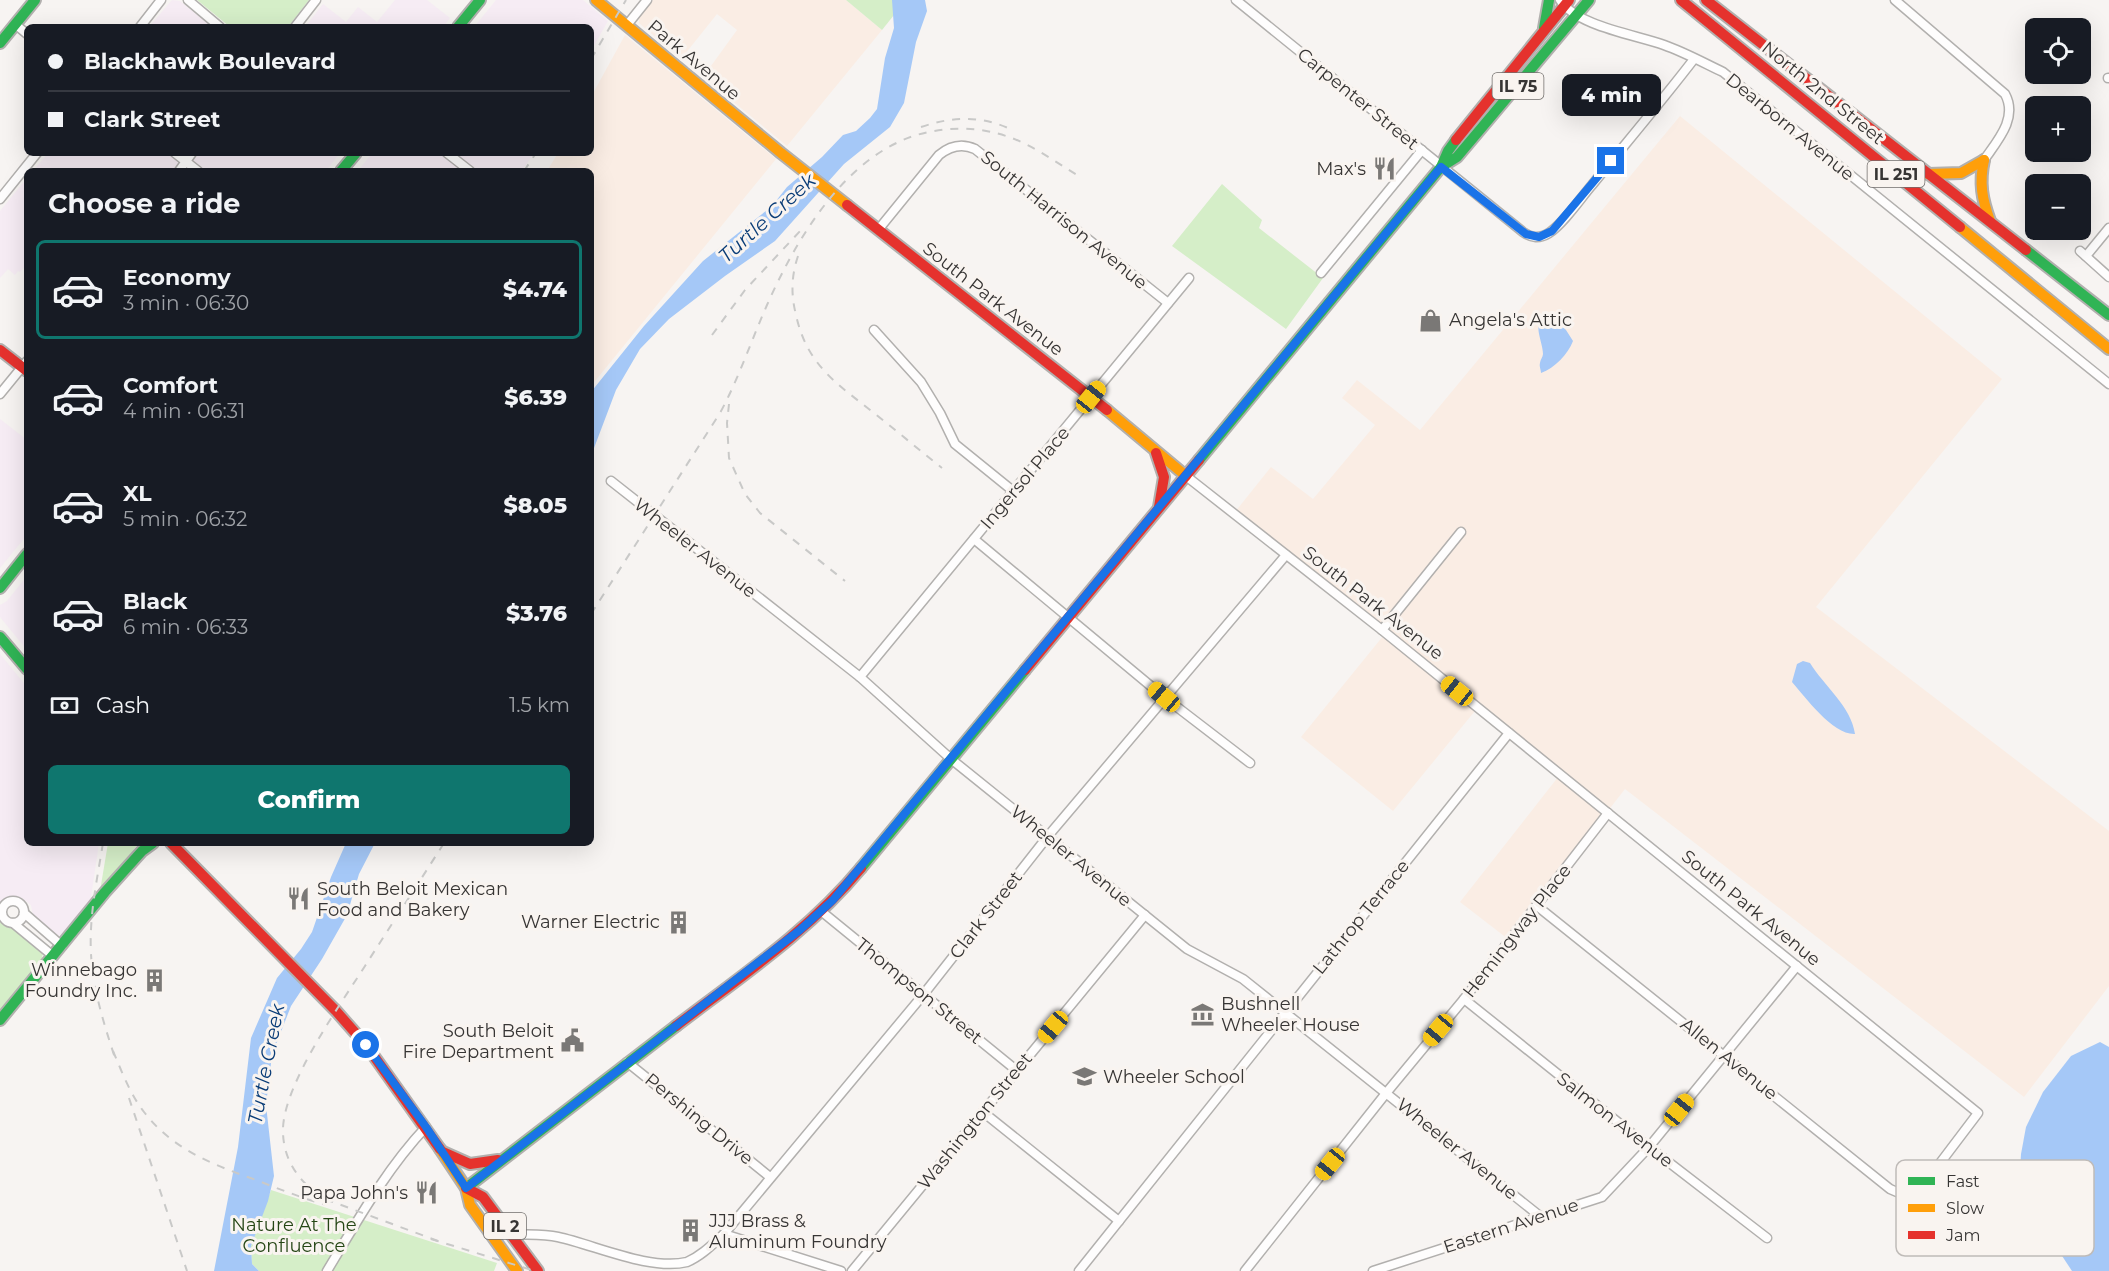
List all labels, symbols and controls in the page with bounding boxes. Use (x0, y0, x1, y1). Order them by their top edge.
street label: Park Avenue (643, 15, 745, 105)
map controls (2025, 18, 2091, 240)
button: locate (2025, 18, 2091, 84)
street label: North 2nd Street (1757, 37, 1889, 149)
street label: Carpenter Street (1293, 43, 1423, 155)
text: Blackhawk Boulevard (84, 48, 336, 75)
street label: Dearborn Avenue (1721, 69, 1859, 186)
road number: IL 75 (1492, 73, 1544, 99)
callout: 4 min (1562, 74, 1660, 116)
text: 4 min (1581, 83, 1642, 107)
button: + (2025, 96, 2091, 162)
text: Clark Street (84, 106, 220, 133)
street label: South Harrison Avenue (976, 146, 1152, 294)
route end (1597, 147, 1624, 174)
restaurant icon: Max's (1371, 156, 1397, 182)
place label: Max's (1316, 158, 1366, 180)
road number: IL 251 (1868, 161, 1924, 187)
water label: Turtle Creek (714, 168, 821, 268)
button: − (2025, 174, 2091, 240)
text: Choose a ride (48, 187, 240, 220)
street label: South Park Avenue (918, 237, 1068, 361)
icon: car (51, 263, 105, 317)
text: Economy (123, 264, 231, 291)
text: $4.74 (503, 276, 567, 303)
text: 3 min · 06:30 (123, 291, 249, 315)
shop icon: Angela's Attic (1418, 307, 1444, 333)
place label: Angela's Attic (1449, 309, 1572, 331)
icon: car (51, 371, 105, 425)
text: Comfort (123, 372, 218, 399)
car (1073, 377, 1109, 417)
text: $6.39 (504, 384, 567, 411)
text: 4 min · 06:31 (123, 399, 245, 423)
street label: Ingersol Place (976, 422, 1074, 534)
icon: car (51, 479, 105, 533)
text: XL (123, 480, 152, 507)
text: $8.05 (503, 492, 567, 519)
street label: Wheeler Avenue (629, 493, 761, 603)
text: 5 min · 06:32 (123, 507, 247, 531)
street label: South Park Avenue (1298, 541, 1448, 665)
icon: car (51, 587, 105, 641)
text: Black (123, 588, 187, 615)
text: $3.76 (506, 600, 567, 627)
text: 6 min · 06:33 (123, 615, 248, 639)
car (1437, 673, 1477, 709)
car (1144, 679, 1184, 715)
icon: cash (48, 689, 81, 722)
text: Cash (96, 692, 150, 719)
text: 1.5 km (509, 693, 570, 717)
button: Confirm (48, 765, 570, 834)
street label: Wheeler Avenue (1006, 801, 1136, 912)
street label: South Park Avenue (1677, 845, 1825, 971)
street label: Lathrop Terrace (1308, 855, 1414, 979)
street label: Hemingway Place (1458, 860, 1576, 1002)
street label: Clark Street (945, 867, 1027, 963)
place label: South Beloit Mexican Food and Bakery (317, 878, 508, 921)
restaurant icon: South Beloit Mexican Food and Bakery (286, 886, 312, 912)
building icon: Warner Electric (665, 909, 691, 935)
place label: Warner Electric (521, 911, 660, 933)
street label: Thompson Street (851, 933, 987, 1049)
place label: Winnebago Foundry Inc. (25, 959, 137, 1002)
building icon: Winnebago Foundry Inc. (142, 967, 168, 993)
place label: Bushnell Wheeler House (1221, 993, 1360, 1036)
water label: Turtle Creek (243, 1001, 290, 1126)
museum icon: Bushnell Wheeler House (1190, 1001, 1216, 1027)
car (1035, 1007, 1071, 1047)
car (1420, 1010, 1456, 1050)
street label: Allen Avenue (1676, 1013, 1782, 1105)
place label: South Beloit Fire Department (402, 1020, 554, 1063)
public building icon: South Beloit Fire Department (559, 1028, 585, 1054)
route start (352, 1031, 379, 1058)
street label: Washington Street (913, 1048, 1037, 1194)
school or university icon: Wheeler School (1072, 1064, 1098, 1090)
place label: Wheeler School (1103, 1066, 1245, 1088)
street label: Salmon Avenue (1552, 1068, 1678, 1172)
street label: Pershing Drive (640, 1069, 758, 1169)
car (1661, 1090, 1697, 1130)
street label: Wheeler Avenue (1392, 1094, 1522, 1205)
car (1312, 1144, 1348, 1184)
legend (1896, 1160, 2094, 1256)
text: Fast (1946, 1172, 1980, 1191)
restaurant icon: Papa John's (413, 1180, 439, 1206)
place label: Papa John's (300, 1182, 408, 1204)
street label: Eastern Avenue (1441, 1194, 1582, 1258)
text: Slow (1946, 1199, 1984, 1218)
place label: JJJ Brass & Aluminum Foundry (708, 1210, 887, 1253)
road number: IL 2 (484, 1213, 526, 1239)
park label: Nature At The Confluence (231, 1214, 357, 1257)
building icon: JJJ Brass & Aluminum Foundry (678, 1218, 704, 1244)
text: Jam (1945, 1226, 1980, 1245)

